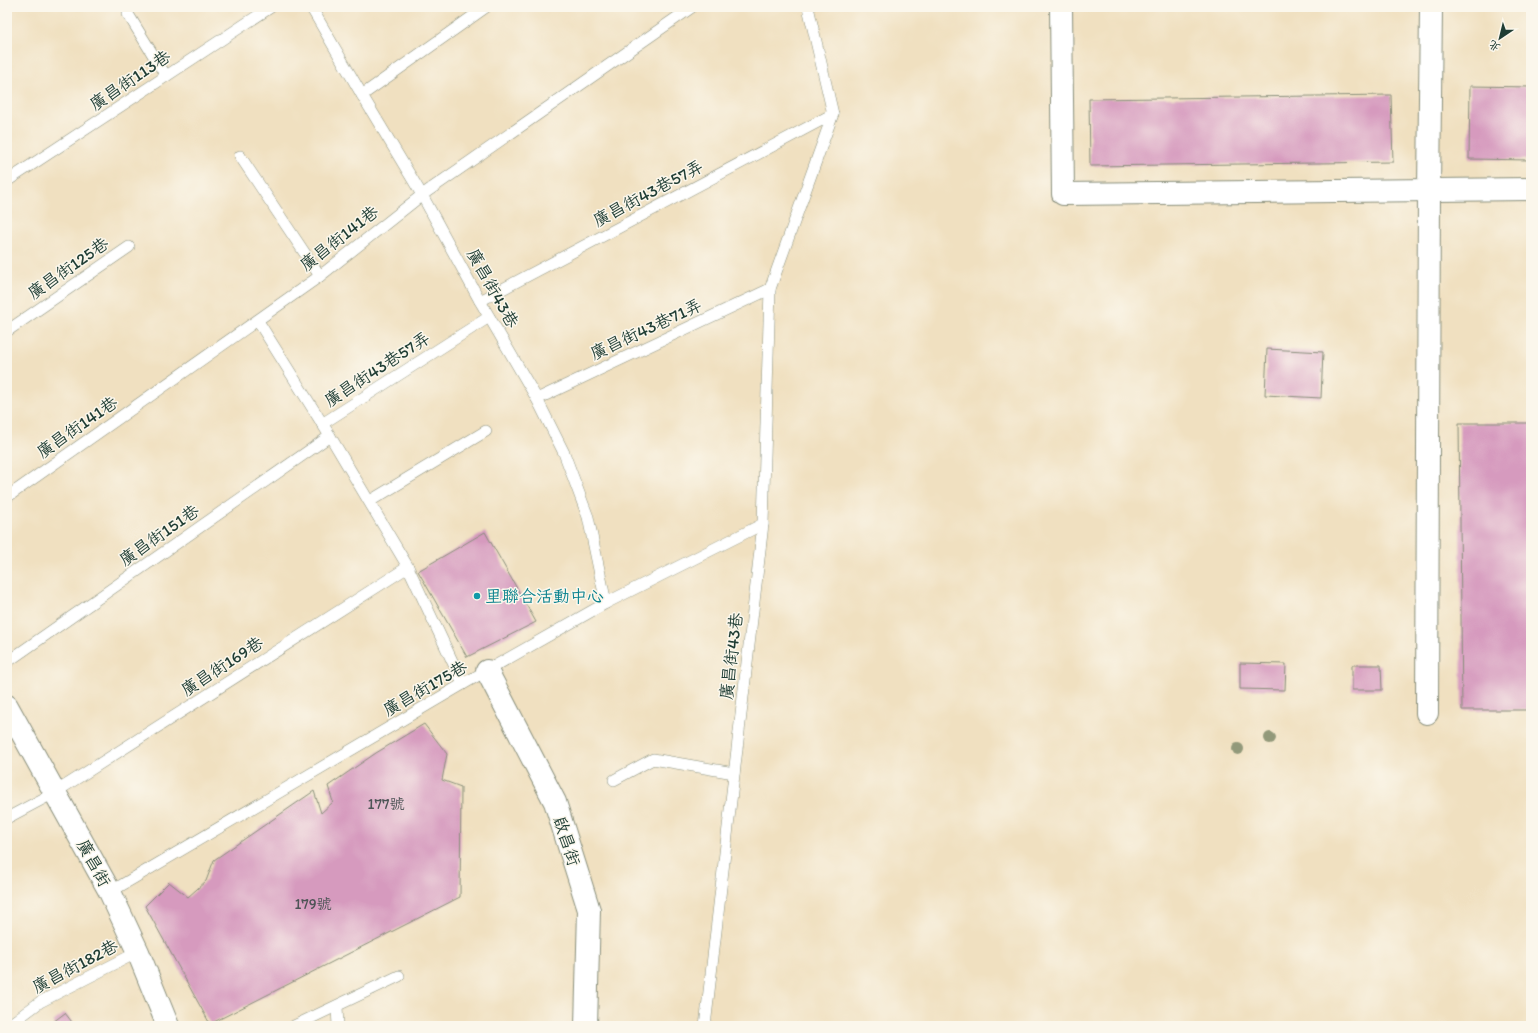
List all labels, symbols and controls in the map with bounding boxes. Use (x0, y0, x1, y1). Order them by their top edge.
north arrow (1480, 18, 1520, 58)
text: 北 (1486, 37, 1503, 54)
street label: 廣昌街113巷 (86, 45, 175, 114)
street label: 廣昌街43巷57弄 (590, 156, 706, 230)
street label: 廣昌街141巷 (296, 201, 383, 275)
street label: 廣昌街125巷 (24, 232, 113, 303)
street label: 廣昌街43巷 (463, 245, 523, 332)
street label: 廣昌街43巷71弄 (587, 294, 705, 364)
street label: 廣昌街43巷57弄 (320, 327, 434, 411)
street label: 廣昌街141巷 (33, 391, 122, 462)
street label: 廣昌街151巷 (115, 500, 204, 570)
place label: 里聯合活動中心 (485, 586, 604, 606)
marker: 里聯合活動中心 (472, 591, 482, 601)
street label: 廣昌街43巷 (716, 610, 746, 701)
street label: 廣昌街169巷 (177, 632, 268, 700)
street label: 廣昌街175巷 (380, 656, 471, 720)
house number: 177號 (368, 795, 404, 813)
street label: 啟昌街 (550, 814, 584, 868)
street label: 廣昌街 (73, 836, 115, 890)
house number: 179號 (294, 895, 332, 913)
street label: 廣昌街182巷 (29, 935, 122, 997)

